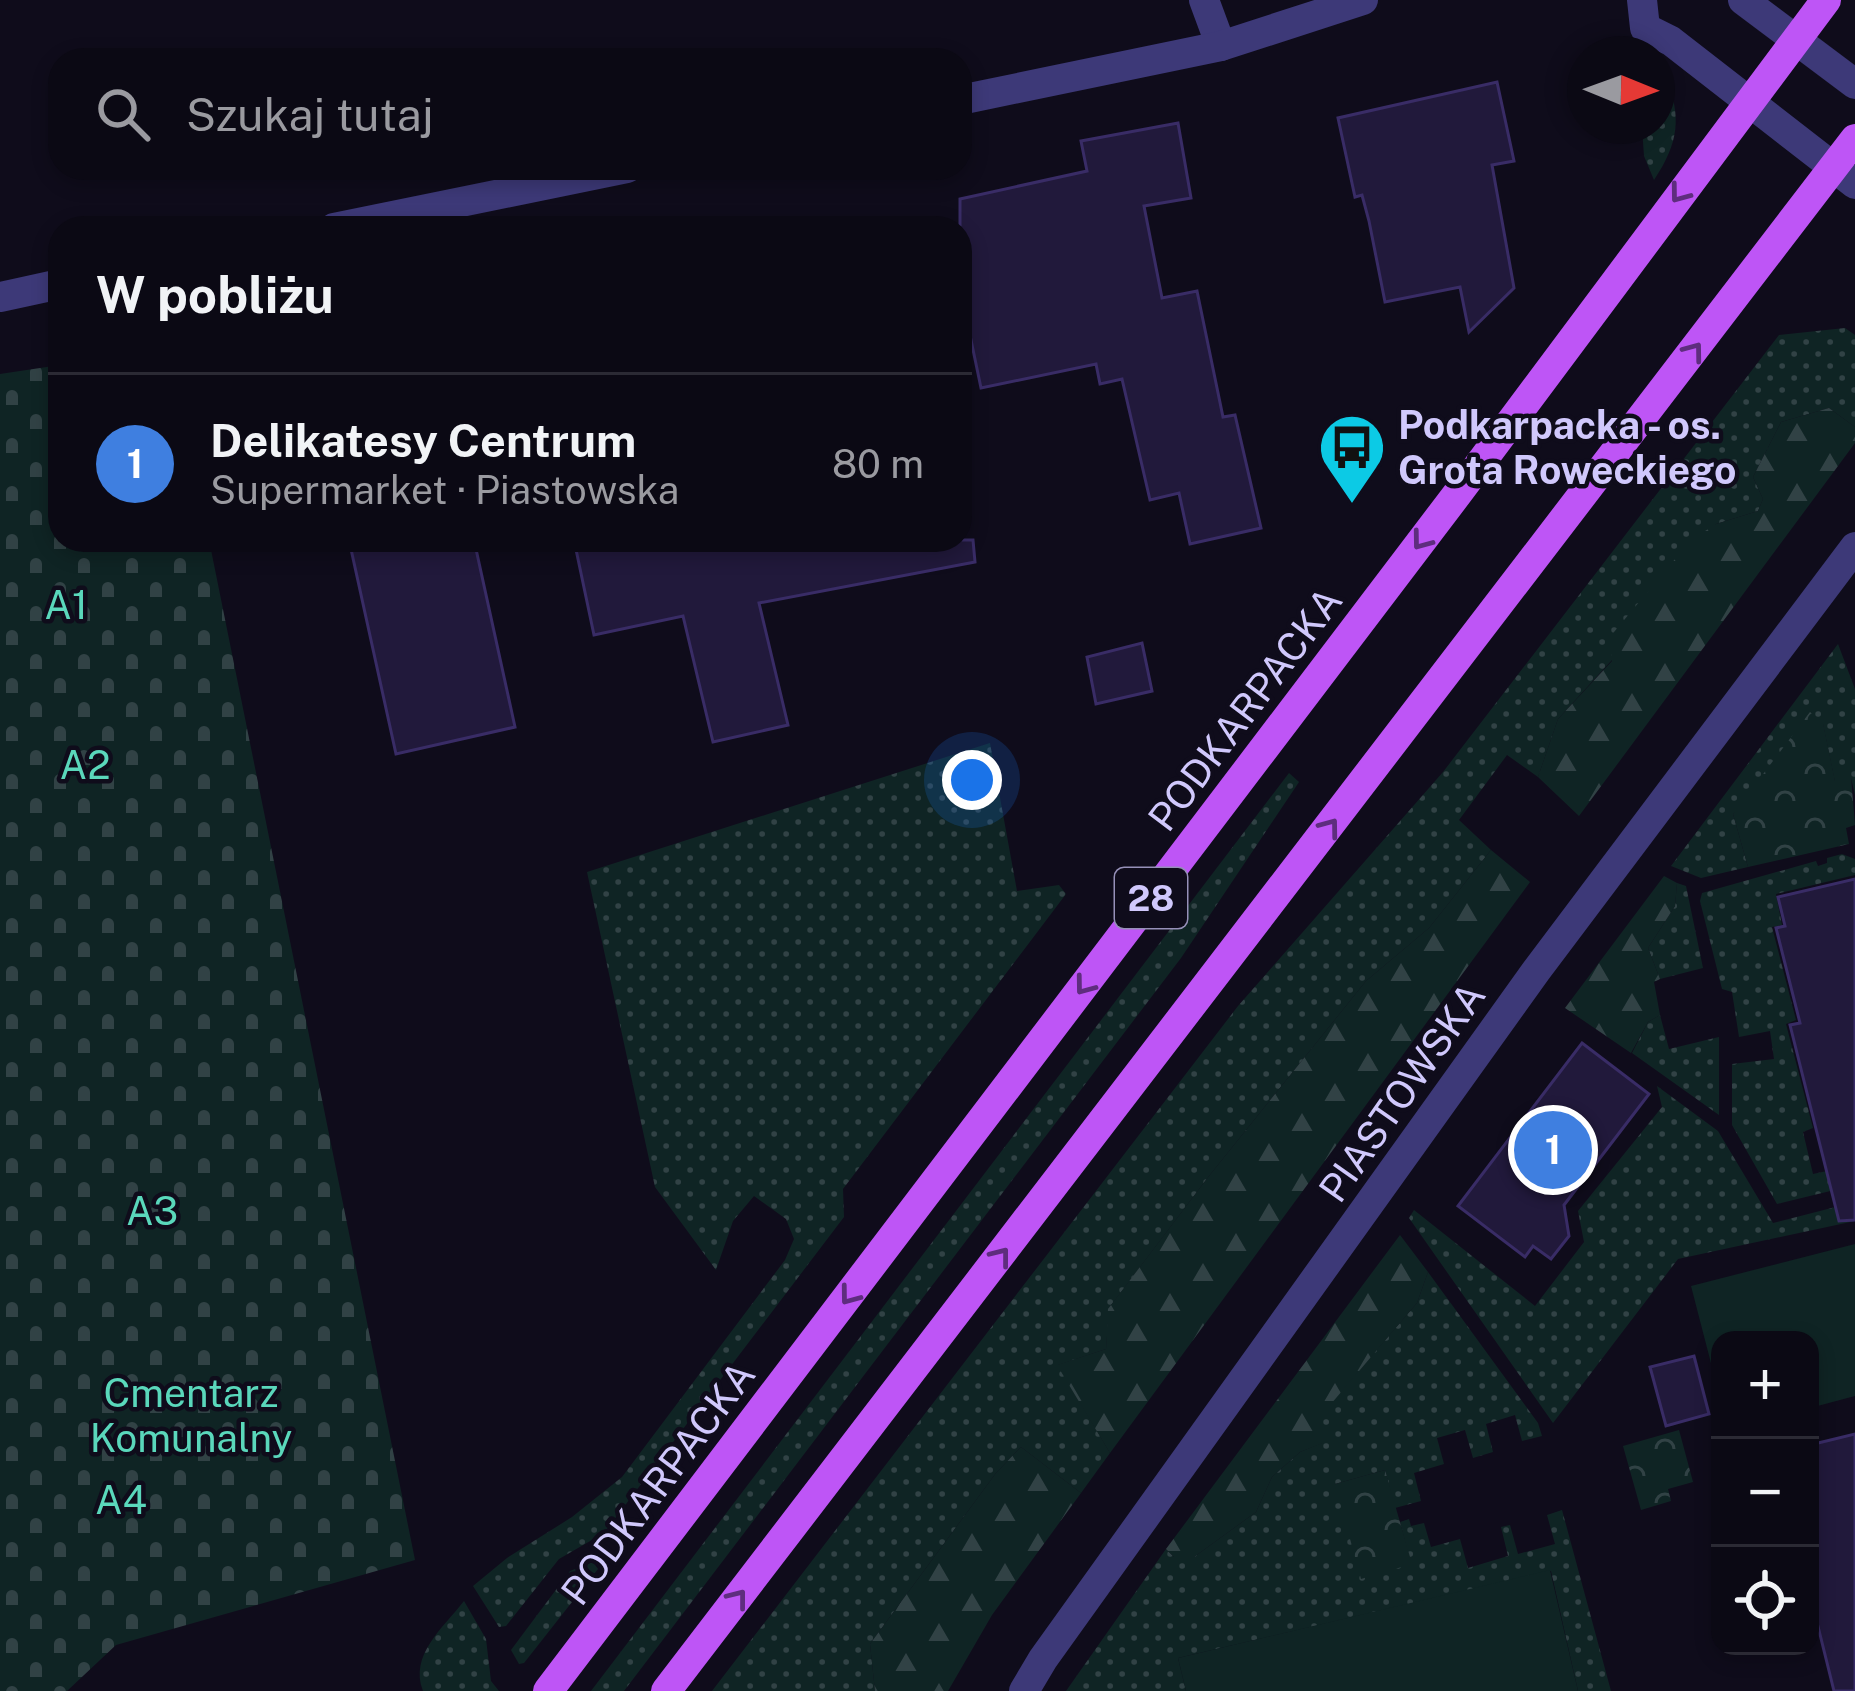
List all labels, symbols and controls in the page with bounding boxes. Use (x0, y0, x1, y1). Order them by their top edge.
north arrow (1567, 36, 1675, 144)
search box (48, 48, 972, 180)
icon: search (90, 81, 156, 147)
text: Szukaj tutaj (186, 88, 434, 141)
one-way arrow (1671, 181, 1693, 202)
text: W pobliżu (96, 265, 334, 324)
one-way arrow (1680, 342, 1701, 364)
place label: Podkarpacka - os. Grota Roweckiego (1398, 402, 1736, 493)
bus stop icon: Podkarpacka - os. Grota Roweckiego (1317, 412, 1387, 506)
text: Delikatesy Centrum (210, 414, 636, 467)
text: 1 (127, 441, 143, 487)
text: 80 m (832, 441, 924, 487)
text: Supermarket · Piastowska (210, 467, 679, 513)
one-way arrow (1414, 528, 1436, 549)
street label: PODKARPACKA (1139, 578, 1351, 840)
park label: A1 (44, 582, 88, 628)
park label: A2 (60, 742, 110, 788)
your location (942, 750, 1002, 810)
one-way arrow (1315, 819, 1337, 841)
road number: 28 (1115, 868, 1187, 928)
one-way arrow (1077, 972, 1099, 994)
street label: PIASTOWSKA (1309, 974, 1495, 1210)
pin: 1 (1514, 1105, 1592, 1195)
park label: A3 (126, 1188, 178, 1234)
one-way arrow (987, 1247, 1008, 1269)
one-way arrow (841, 1283, 863, 1305)
map controls (1711, 1331, 1819, 1655)
button: + (1711, 1331, 1819, 1439)
street label: PODKARPACKA (552, 1352, 764, 1614)
park label: Cmentarz Komunalny (90, 1370, 292, 1461)
button: − (1711, 1439, 1819, 1547)
park label: A4 (95, 1477, 147, 1523)
button: locate (1711, 1547, 1819, 1655)
one-way arrow (723, 1590, 745, 1612)

